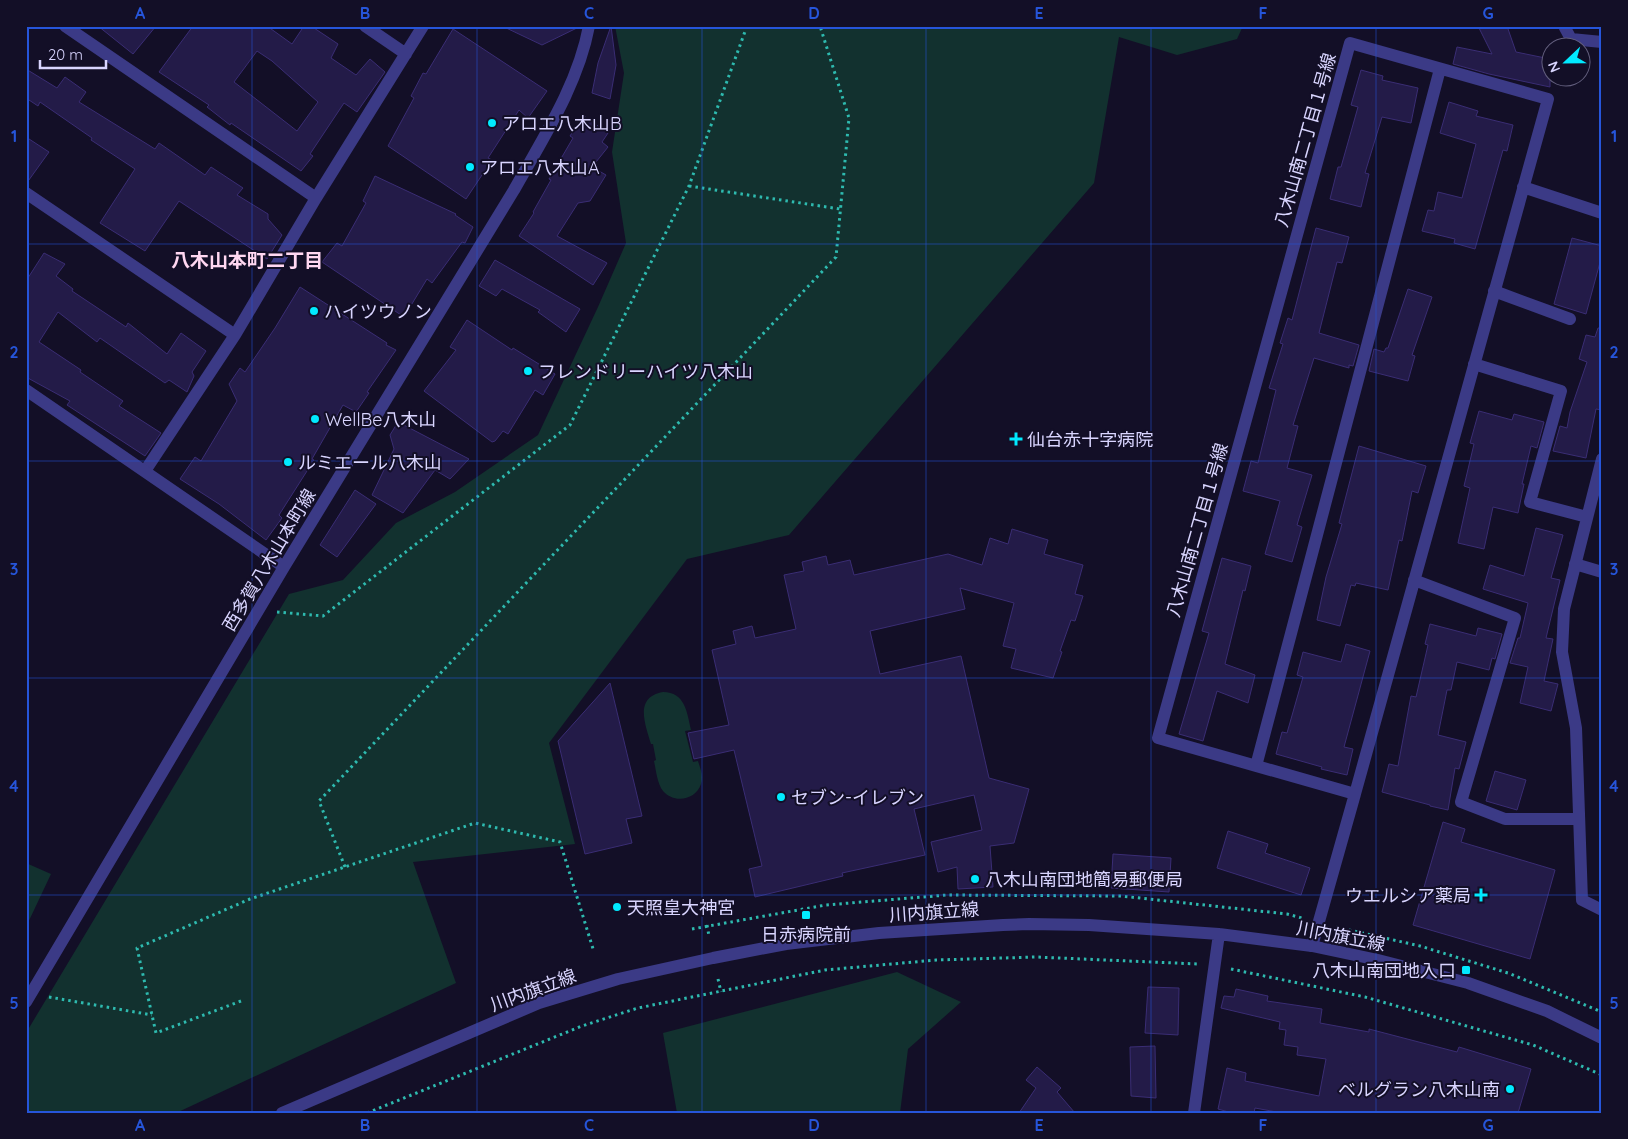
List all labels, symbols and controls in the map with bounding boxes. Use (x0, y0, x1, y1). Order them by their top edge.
text: A (135, 3, 146, 23)
text: B (360, 3, 370, 23)
text: C (584, 3, 594, 23)
text: D (808, 3, 820, 23)
text: E (1034, 3, 1044, 23)
text: F (1259, 3, 1268, 23)
text: G (1482, 3, 1494, 23)
scale bar (40, 38, 106, 70)
north arrow (1540, 38, 1590, 88)
text: 20 m (48, 45, 83, 64)
street label: 八木山南二丁目１号線 (1269, 50, 1341, 230)
text: N (1544, 59, 1564, 75)
place label: アロエ八木山B (502, 112, 622, 135)
marker: アロエ八木山B (486, 117, 498, 129)
text: 1 (11, 126, 17, 146)
text: 1 (1611, 126, 1617, 146)
place label: アロエ八木山A (480, 156, 600, 179)
marker: アロエ八木山A (464, 161, 476, 173)
district label: 八木山本町二丁目 (171, 248, 323, 272)
place label: ハイツウノン (324, 300, 432, 323)
marker: ハイツウノン (308, 305, 320, 317)
text: 2 (9, 342, 19, 362)
text: 2 (1609, 342, 1619, 362)
place label: フレンドリーハイツ八木山 (538, 360, 753, 383)
marker: フレンドリーハイツ八木山 (522, 365, 534, 377)
place label: WellBe八木山 (325, 408, 436, 431)
marker: WellBe八木山 (309, 413, 321, 425)
place label: 仙台赤十字病院 (1027, 428, 1153, 451)
marker: 仙台赤十字病院 (1009, 432, 1023, 446)
street label: 八木山南二丁目１号線 (1161, 440, 1233, 620)
place label: ルミエール八木山 (298, 451, 442, 474)
marker: ルミエール八木山 (282, 456, 294, 468)
street label: 西多賀八木山本町線 (217, 485, 321, 635)
text: 3 (10, 559, 18, 579)
text: 3 (1610, 559, 1618, 579)
text: 4 (9, 776, 19, 796)
text: 4 (1609, 776, 1619, 796)
place label: セブン-イレブン (791, 786, 924, 809)
marker: セブン-イレブン (775, 791, 787, 803)
place label: 八木山南団地簡易郵便局 (985, 868, 1183, 891)
marker: 八木山南団地簡易郵便局 (969, 873, 981, 885)
place label: ウエルシア薬局 (1345, 884, 1471, 907)
marker: ウエルシア薬局 (1475, 889, 1487, 901)
place label: 天照皇大神宮 (627, 896, 735, 919)
street label: 川内旗立線 (888, 897, 980, 927)
marker: 天照皇大神宮 (611, 901, 623, 913)
marker: 日赤病院前 (800, 909, 812, 921)
street label: 川内旗立線 (1295, 916, 1387, 956)
place label: 日赤病院前 (761, 923, 851, 946)
place label: 八木山南団地入口 (1312, 959, 1456, 982)
street label: 川内旗立線 (487, 964, 579, 1016)
marker: 八木山南団地入口 (1460, 964, 1472, 976)
text: 5 (9, 993, 19, 1013)
text: 5 (1609, 993, 1619, 1013)
place label: ベルグラン八木山南 (1338, 1078, 1500, 1101)
marker: ベルグラン八木山南 (1504, 1083, 1516, 1095)
text: A (135, 1115, 146, 1135)
text: B (360, 1115, 370, 1135)
text: C (584, 1115, 594, 1135)
text: D (808, 1115, 820, 1135)
text: E (1034, 1115, 1044, 1135)
text: F (1259, 1115, 1268, 1135)
text: G (1482, 1115, 1494, 1135)

